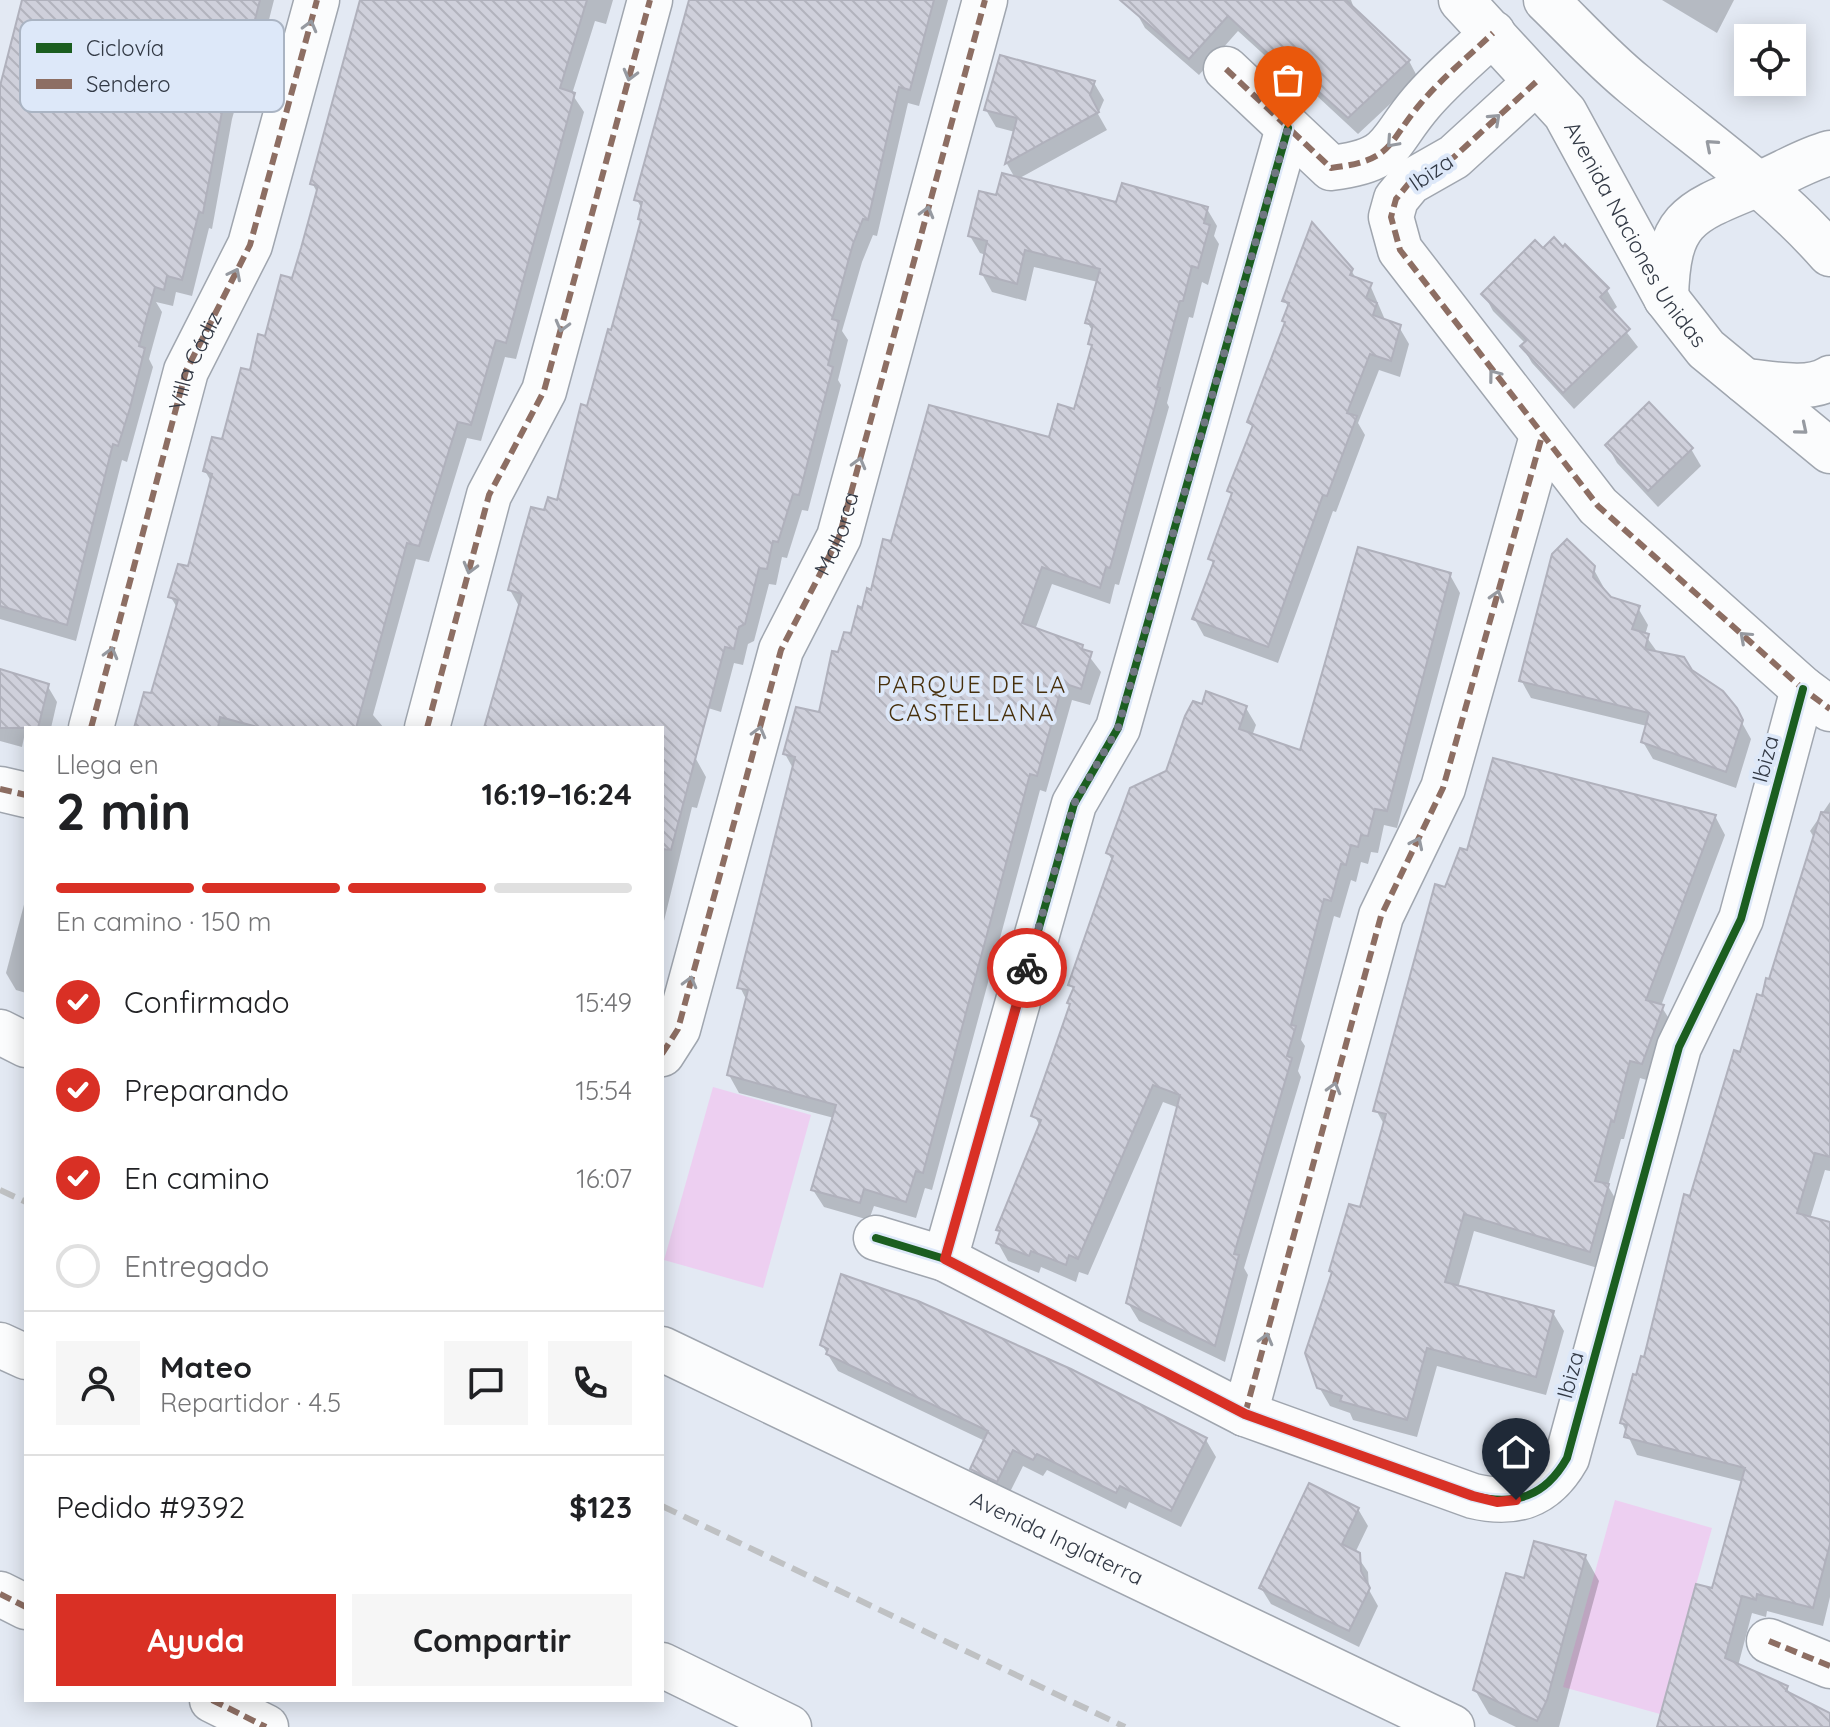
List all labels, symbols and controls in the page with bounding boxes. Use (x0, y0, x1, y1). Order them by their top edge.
one-way arrow (301, 19, 317, 33)
legend (20, 20, 284, 112)
map controls (1734, 24, 1806, 96)
button: locate (1734, 24, 1806, 96)
text: Ciclovía (86, 34, 164, 62)
pin (1254, 46, 1322, 128)
icon: bag (1266, 58, 1310, 102)
one-way arrow (622, 68, 639, 82)
text: Sendero (86, 70, 171, 98)
one-way arrow (1486, 115, 1501, 129)
street label: Avenida Naciones Unidas (1558, 116, 1713, 353)
one-way arrow (1387, 133, 1402, 148)
one-way arrow (1706, 140, 1721, 155)
street label: Ibiza (1404, 147, 1458, 197)
one-way arrow (918, 206, 934, 220)
one-way arrow (226, 268, 241, 283)
street label: Villa Cádiz (162, 307, 228, 413)
one-way arrow (555, 319, 571, 333)
one-way arrow (1490, 369, 1504, 383)
one-way arrow (1793, 419, 1807, 434)
one-way arrow (850, 457, 866, 471)
street label: Mallorca (808, 489, 865, 580)
one-way arrow (462, 560, 479, 574)
one-way arrow (1488, 590, 1504, 604)
one-way arrow (1739, 633, 1754, 647)
one-way arrow (102, 646, 118, 660)
district label: PARQUE DE LA CASTELLANA (877, 669, 1067, 727)
one-way arrow (749, 725, 766, 739)
street label: Ibiza (1745, 732, 1785, 786)
text: Llega en (56, 748, 159, 781)
text: 16:19–16:24 (481, 775, 632, 813)
text: 2 min (56, 778, 191, 843)
one-way arrow (1407, 836, 1422, 851)
text: En camino · 150 m (56, 905, 271, 938)
courier (987, 928, 1067, 1008)
icon: bike (1005, 946, 1049, 990)
one-way arrow (681, 976, 698, 990)
icon: check (56, 980, 100, 1024)
text: Confirmado (124, 983, 290, 1021)
text: 15:49 (576, 986, 632, 1019)
icon: check (56, 1068, 100, 1112)
text: Preparando (124, 1071, 289, 1109)
text: 15:54 (575, 1074, 632, 1107)
one-way arrow (1325, 1082, 1341, 1096)
icon: check (56, 1156, 100, 1200)
text: En camino (124, 1159, 270, 1197)
text: 16:07 (576, 1162, 632, 1195)
text: Entregado (124, 1247, 269, 1285)
one-way arrow (1256, 1333, 1273, 1347)
button: person (56, 1341, 140, 1425)
button: chat (444, 1341, 528, 1425)
button: phone (548, 1341, 632, 1425)
text: Mateo (160, 1348, 252, 1386)
street label: Ibiza (1550, 1348, 1590, 1402)
text: Repartidor · 4.5 (160, 1386, 341, 1419)
pin (1482, 1418, 1550, 1500)
icon: home (1494, 1430, 1538, 1474)
street label: Avenida Inglaterra (966, 1485, 1148, 1591)
text: Pedido #9392 (56, 1488, 245, 1526)
text: $123 (569, 1488, 632, 1526)
button: Ayuda (56, 1594, 336, 1686)
button: Compartir (352, 1594, 632, 1686)

